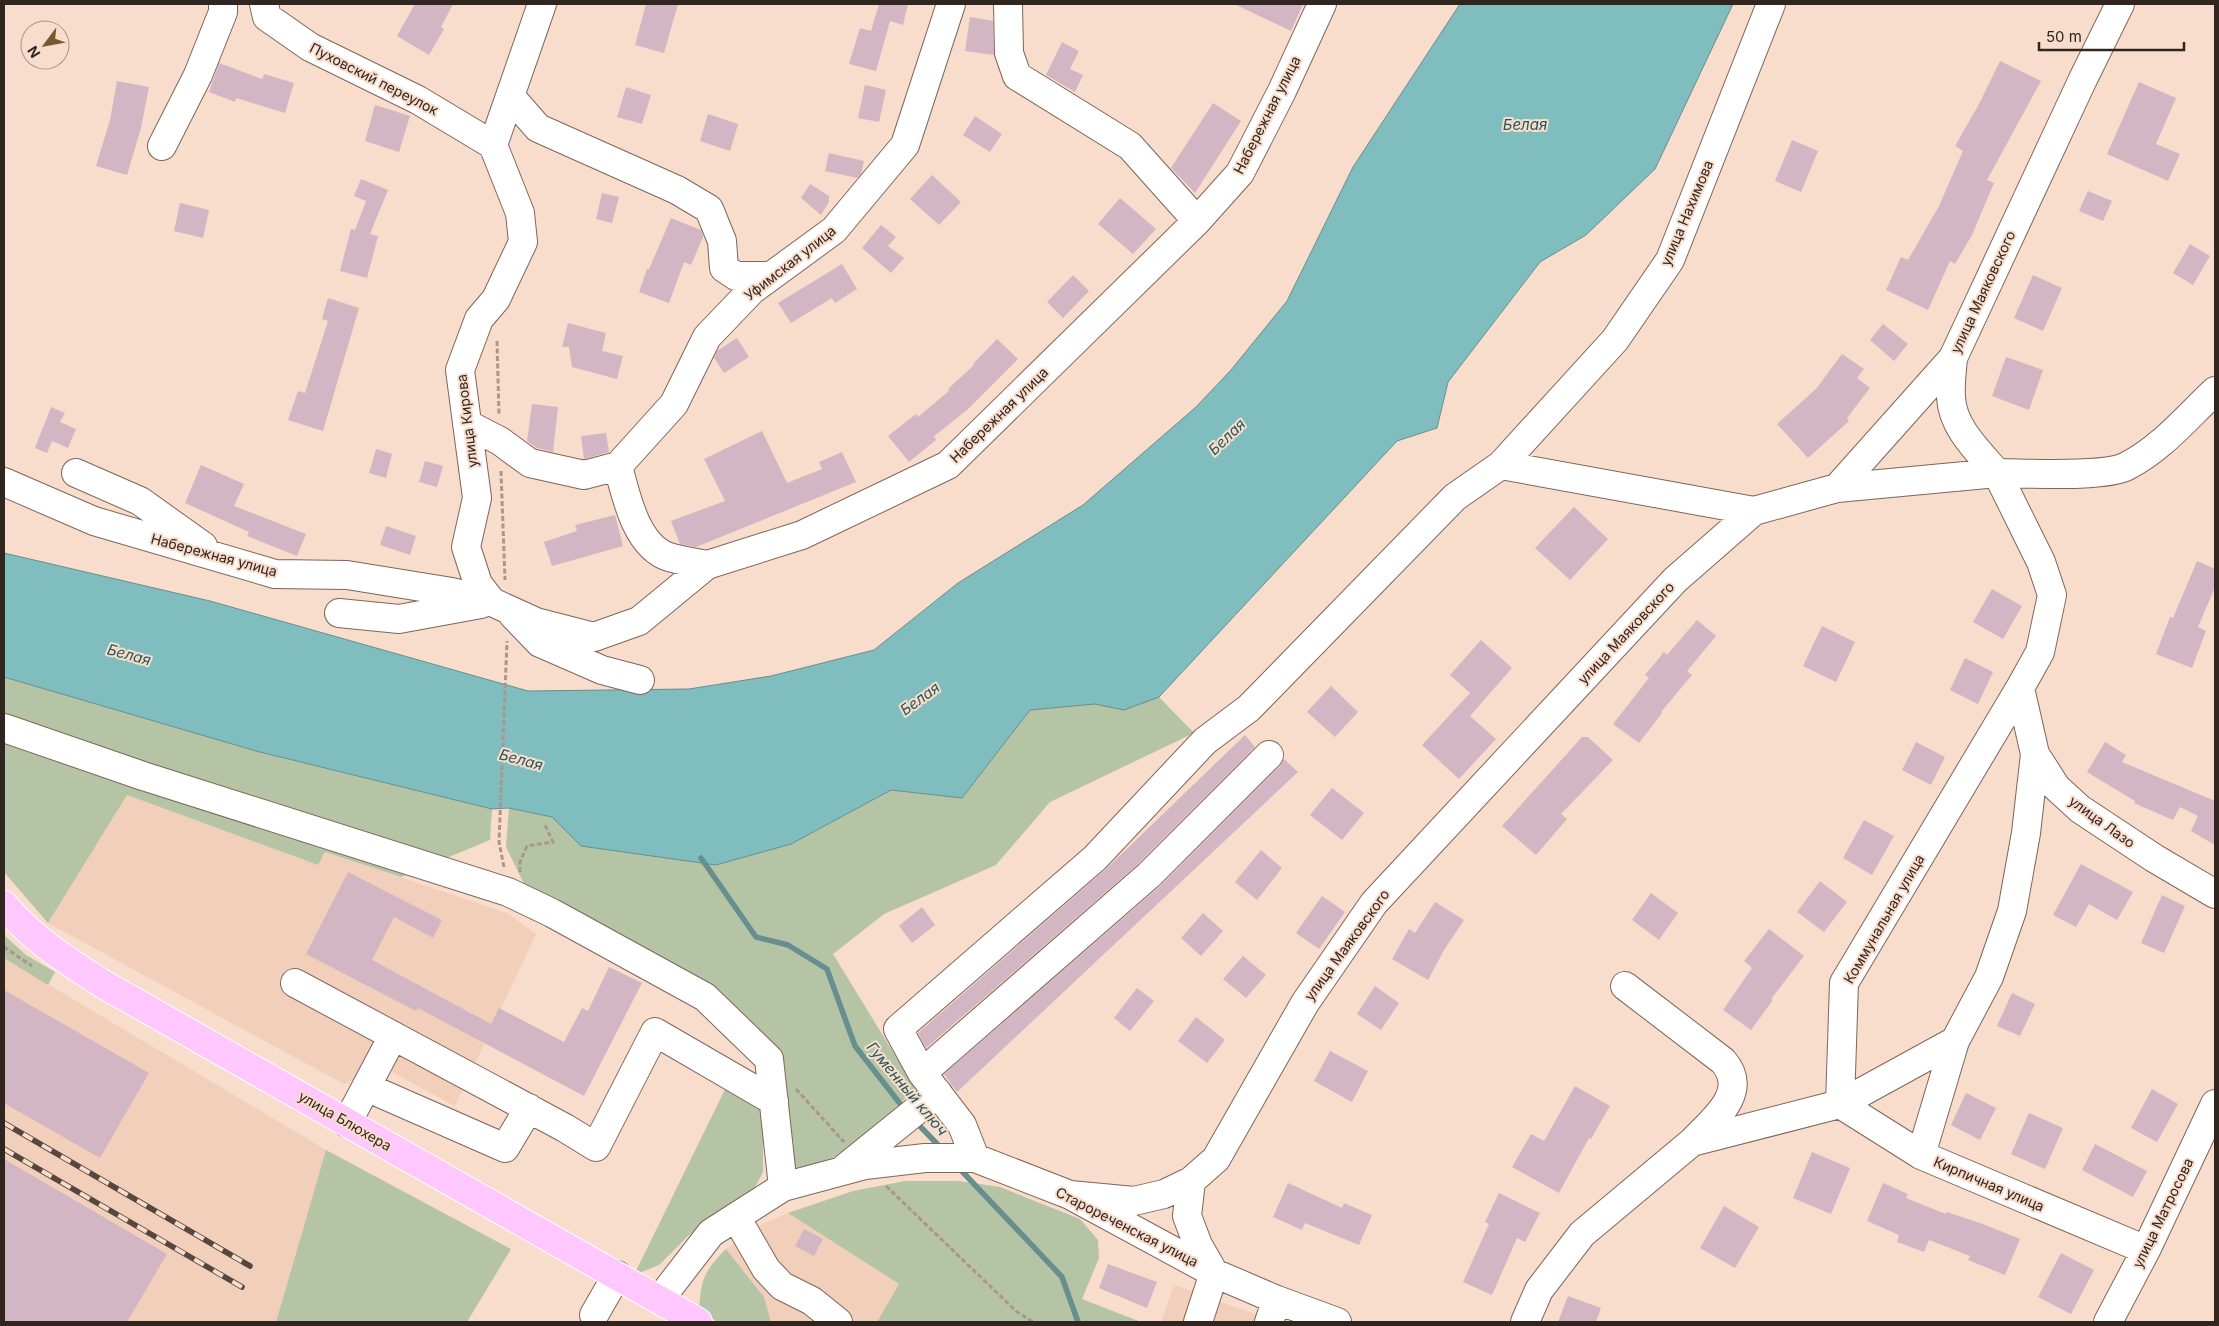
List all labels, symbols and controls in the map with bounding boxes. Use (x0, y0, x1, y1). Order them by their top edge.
north arrow (20, 20, 70, 70)
scale bar (2039, 20, 2184, 52)
text: 50 m (2046, 27, 2082, 46)
street label: Пуховский переулок (307, 39, 442, 119)
text: N (24, 43, 44, 61)
street label: Набережная улица (1229, 53, 1304, 177)
water label: Белая (1503, 115, 1547, 134)
street label: улица Нахимова (1657, 158, 1716, 268)
street label: Уфимская улица (741, 222, 839, 304)
street label: улица Маяковского (1947, 228, 2018, 356)
street label: Набережная улица (946, 363, 1051, 466)
street label: улица Кирова (452, 373, 481, 469)
water label: Белая (1204, 414, 1249, 459)
street label: Набережная улица (149, 529, 279, 580)
street label: улица Маяковского (1574, 578, 1677, 687)
water label: Белая (105, 640, 153, 669)
water label: Белая (896, 678, 943, 719)
water label: Белая (497, 745, 545, 774)
street label: улица Лазо (2066, 792, 2139, 851)
street label: Коммунальная улица (1840, 851, 1928, 986)
street label: улица Маяковского (1300, 886, 1393, 1004)
water label: Гуменный ключ (863, 1038, 952, 1140)
street label: улица Блюхера (296, 1087, 395, 1154)
street label: Кирпичная улица (1931, 1153, 2047, 1215)
street label: улица Матросова (2129, 1155, 2197, 1270)
street label: Старореченская улица (1053, 1183, 1201, 1270)

